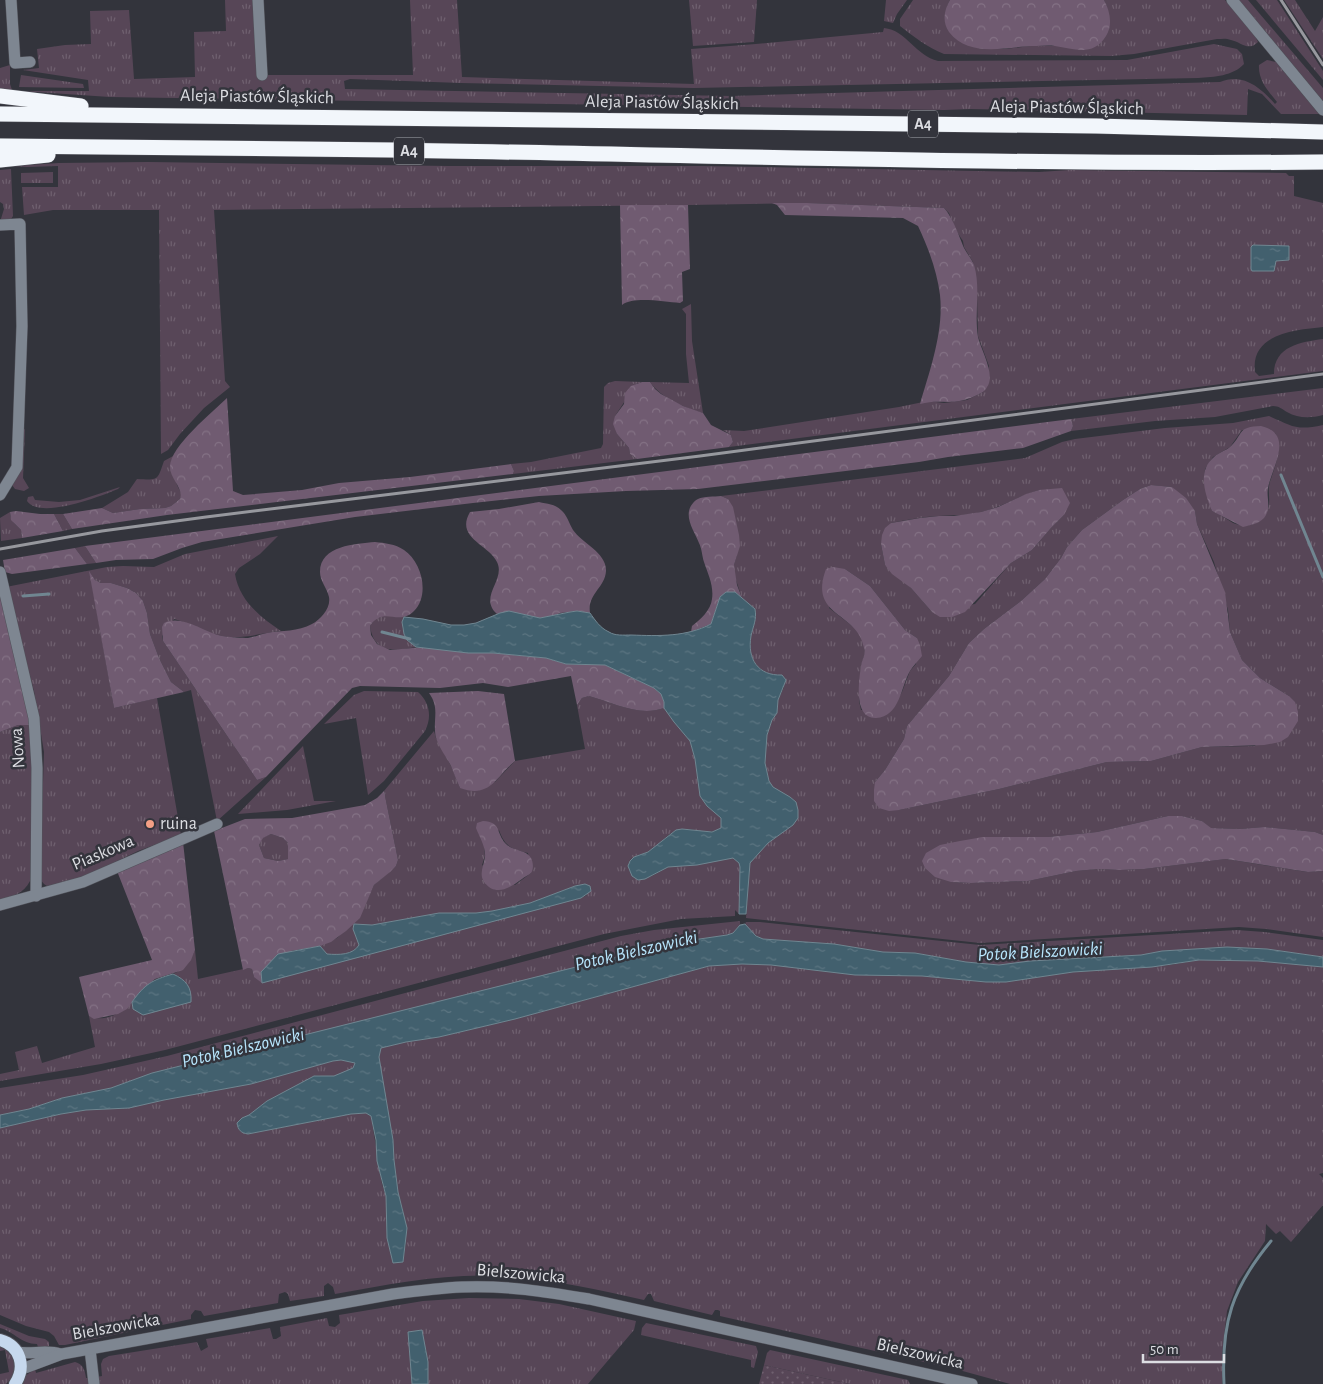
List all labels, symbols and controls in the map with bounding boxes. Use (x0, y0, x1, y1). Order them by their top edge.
street label: Aleja Piastów Śląskich (180, 84, 334, 107)
street label: Aleja Piastów Śląskich (585, 90, 739, 113)
street label: Aleja Piastów Śląskich (990, 95, 1144, 118)
road number: A4 (908, 110, 938, 138)
road number: A4 (394, 138, 424, 164)
street label: Nowa (8, 727, 28, 769)
place label: ruina (160, 815, 197, 833)
marker: ruina (144, 818, 156, 830)
street label: Piaskowa (69, 832, 137, 874)
water label: Potok Bielszowicki (573, 928, 699, 974)
water label: Potok Bielszowicki (977, 939, 1103, 965)
water label: Potok Bielszowicki (180, 1025, 306, 1071)
street label: Bielszowicka (476, 1261, 566, 1287)
street label: Bielszowicka (71, 1310, 161, 1344)
scale bar (1143, 1332, 1224, 1364)
street label: Bielszowicka (875, 1335, 965, 1373)
text: 50 m (1150, 1342, 1179, 1357)

